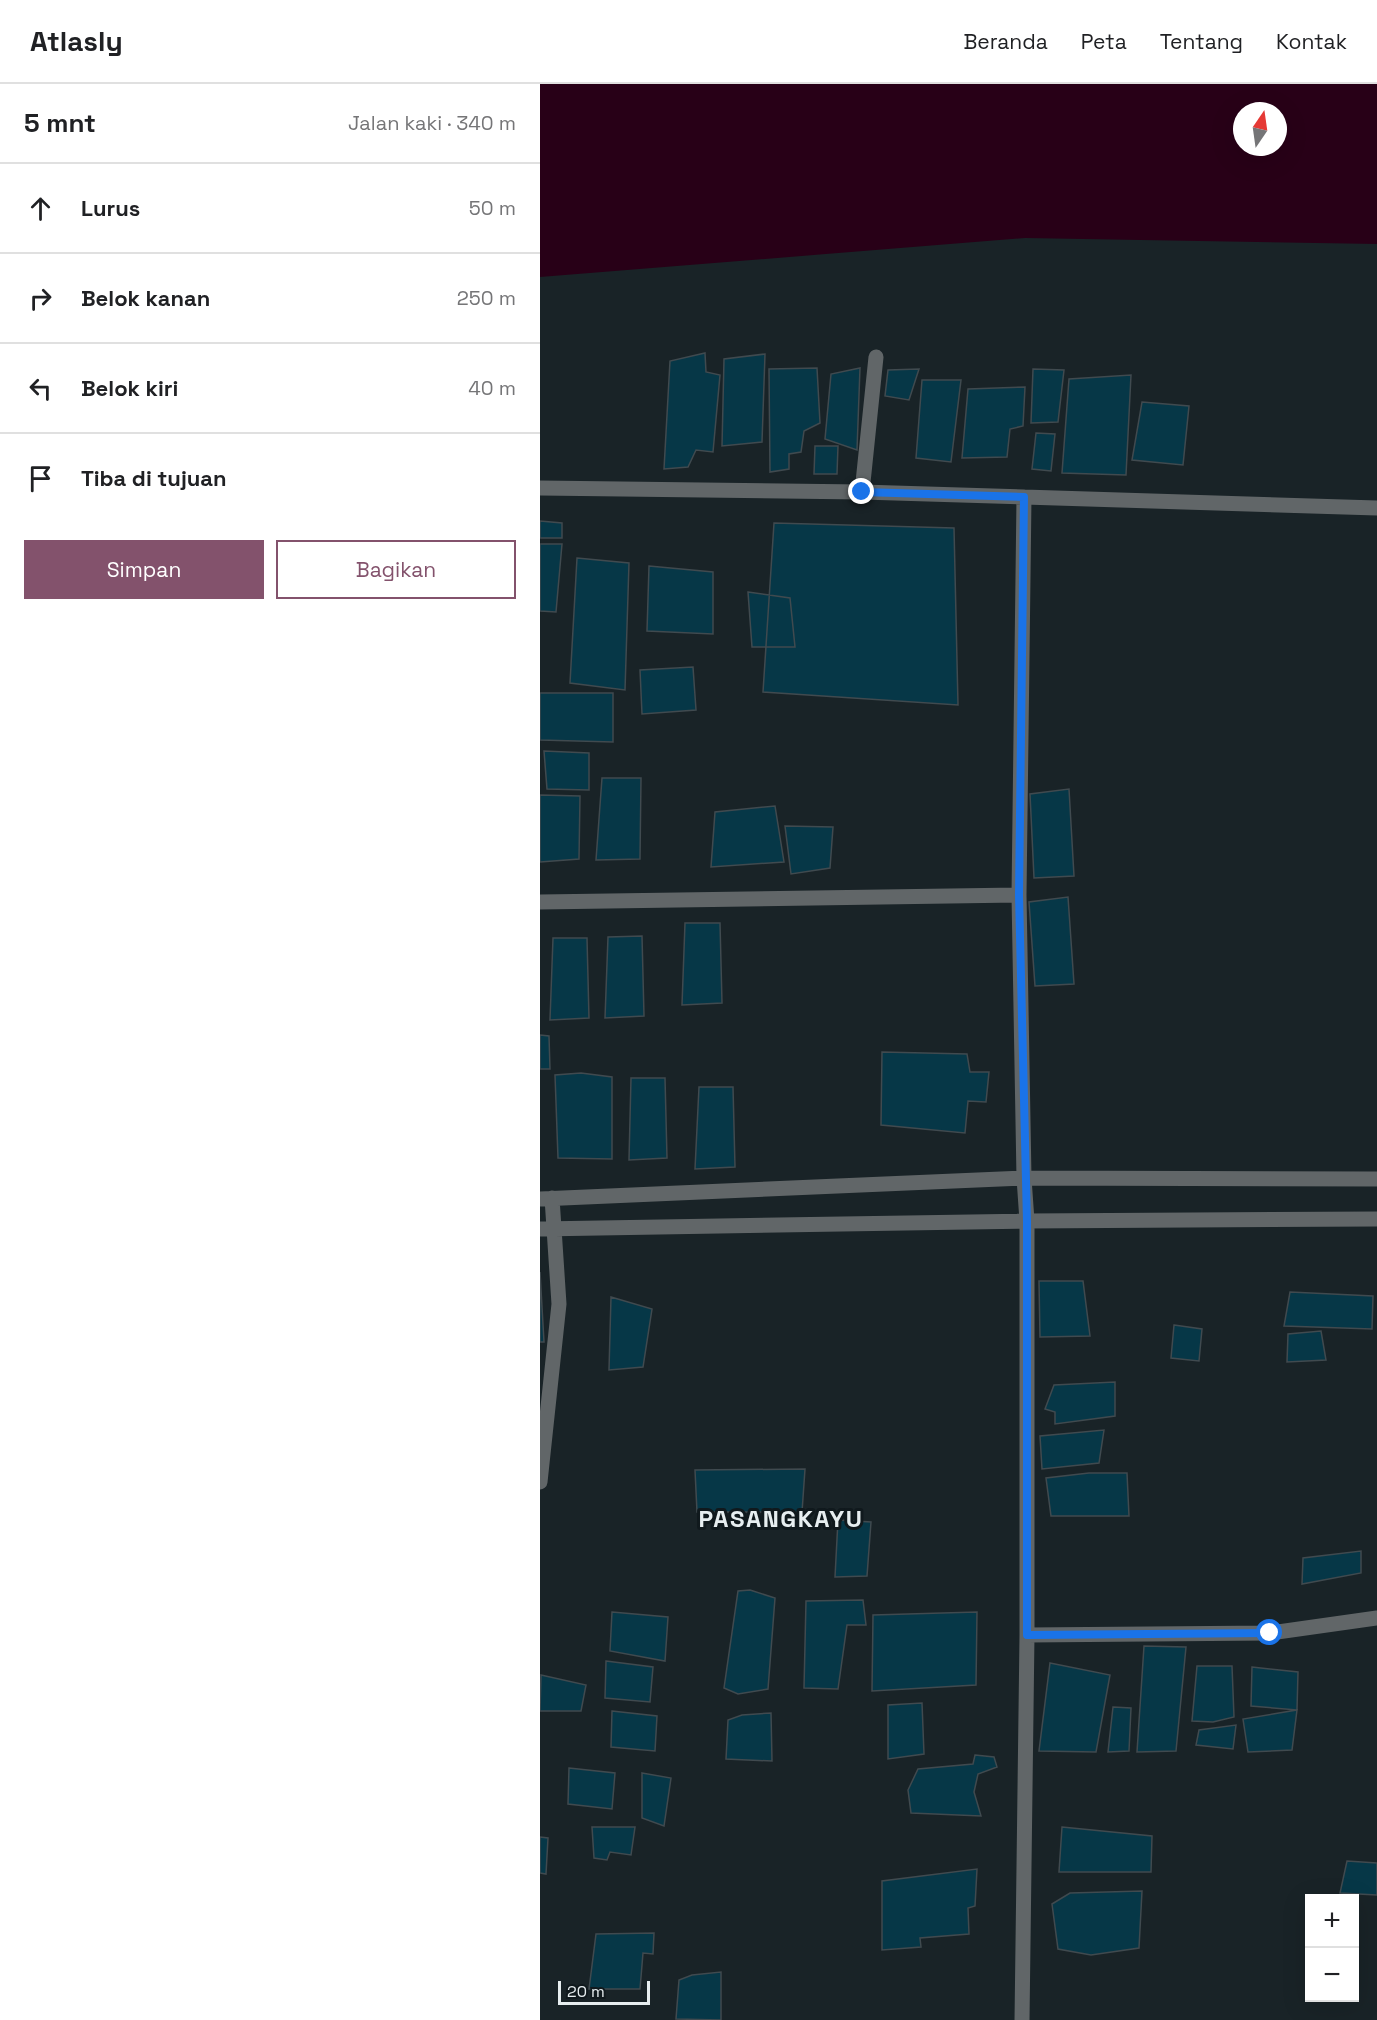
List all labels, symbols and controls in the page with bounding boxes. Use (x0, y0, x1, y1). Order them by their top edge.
text: Atlasly (30, 23, 123, 59)
text: Beranda (963, 28, 1048, 55)
text: Peta (1081, 28, 1127, 55)
text: Tentang (1160, 28, 1243, 55)
text: Kontak (1276, 28, 1347, 55)
north arrow (1233, 102, 1287, 156)
text: 5 mnt (24, 106, 96, 140)
text: Jalan kaki · 340 m (348, 110, 516, 136)
icon: ahead (24, 192, 57, 225)
text: Lurus (81, 194, 140, 222)
text: 50 m (469, 195, 516, 221)
icon: right (24, 282, 57, 315)
text: Belok kanan (81, 284, 210, 312)
text: 250 m (457, 285, 516, 311)
icon: left (24, 372, 57, 405)
text: Belok kiri (81, 374, 178, 402)
text: 40 m (468, 375, 516, 401)
icon: arrive (24, 462, 57, 495)
text: Tiba di tujuan (81, 464, 227, 492)
route end (848, 478, 874, 504)
button: Simpan (24, 540, 264, 599)
button: Bagikan (276, 540, 516, 599)
district label: PASANGKAYU (699, 1503, 863, 1534)
route start (1256, 1619, 1282, 1645)
map controls (1305, 1894, 1359, 2002)
button: + (1305, 1894, 1359, 1948)
button: − (1305, 1948, 1359, 2002)
scale bar (558, 1978, 650, 2006)
text: 20 m (567, 1981, 605, 2002)

